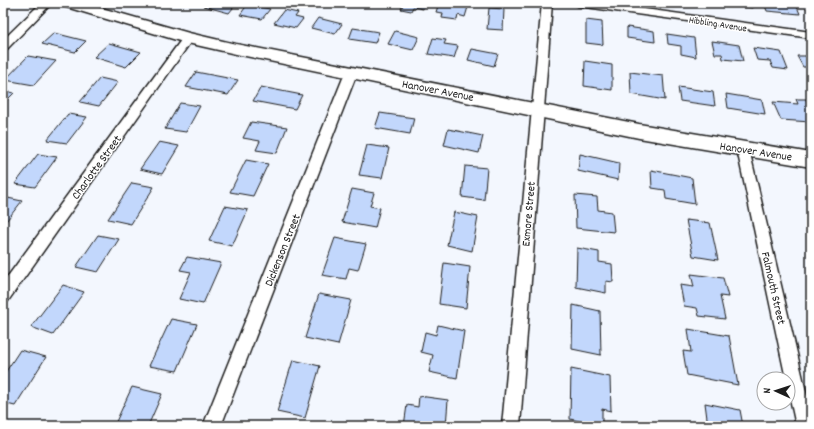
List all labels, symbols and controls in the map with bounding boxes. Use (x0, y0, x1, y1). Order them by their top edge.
street label: Hibbling Avenue (688, 13, 748, 37)
street label: Hanover Avenue (400, 76, 475, 107)
street label: Charlotte Street (68, 132, 127, 204)
street label: Hanover Avenue (718, 138, 793, 167)
street label: Exmore Street (518, 180, 541, 247)
street label: Dickenson Street (261, 211, 306, 289)
street label: Falmouth Street (756, 250, 789, 327)
north arrow (756, 371, 796, 411)
text: N (760, 387, 776, 394)

